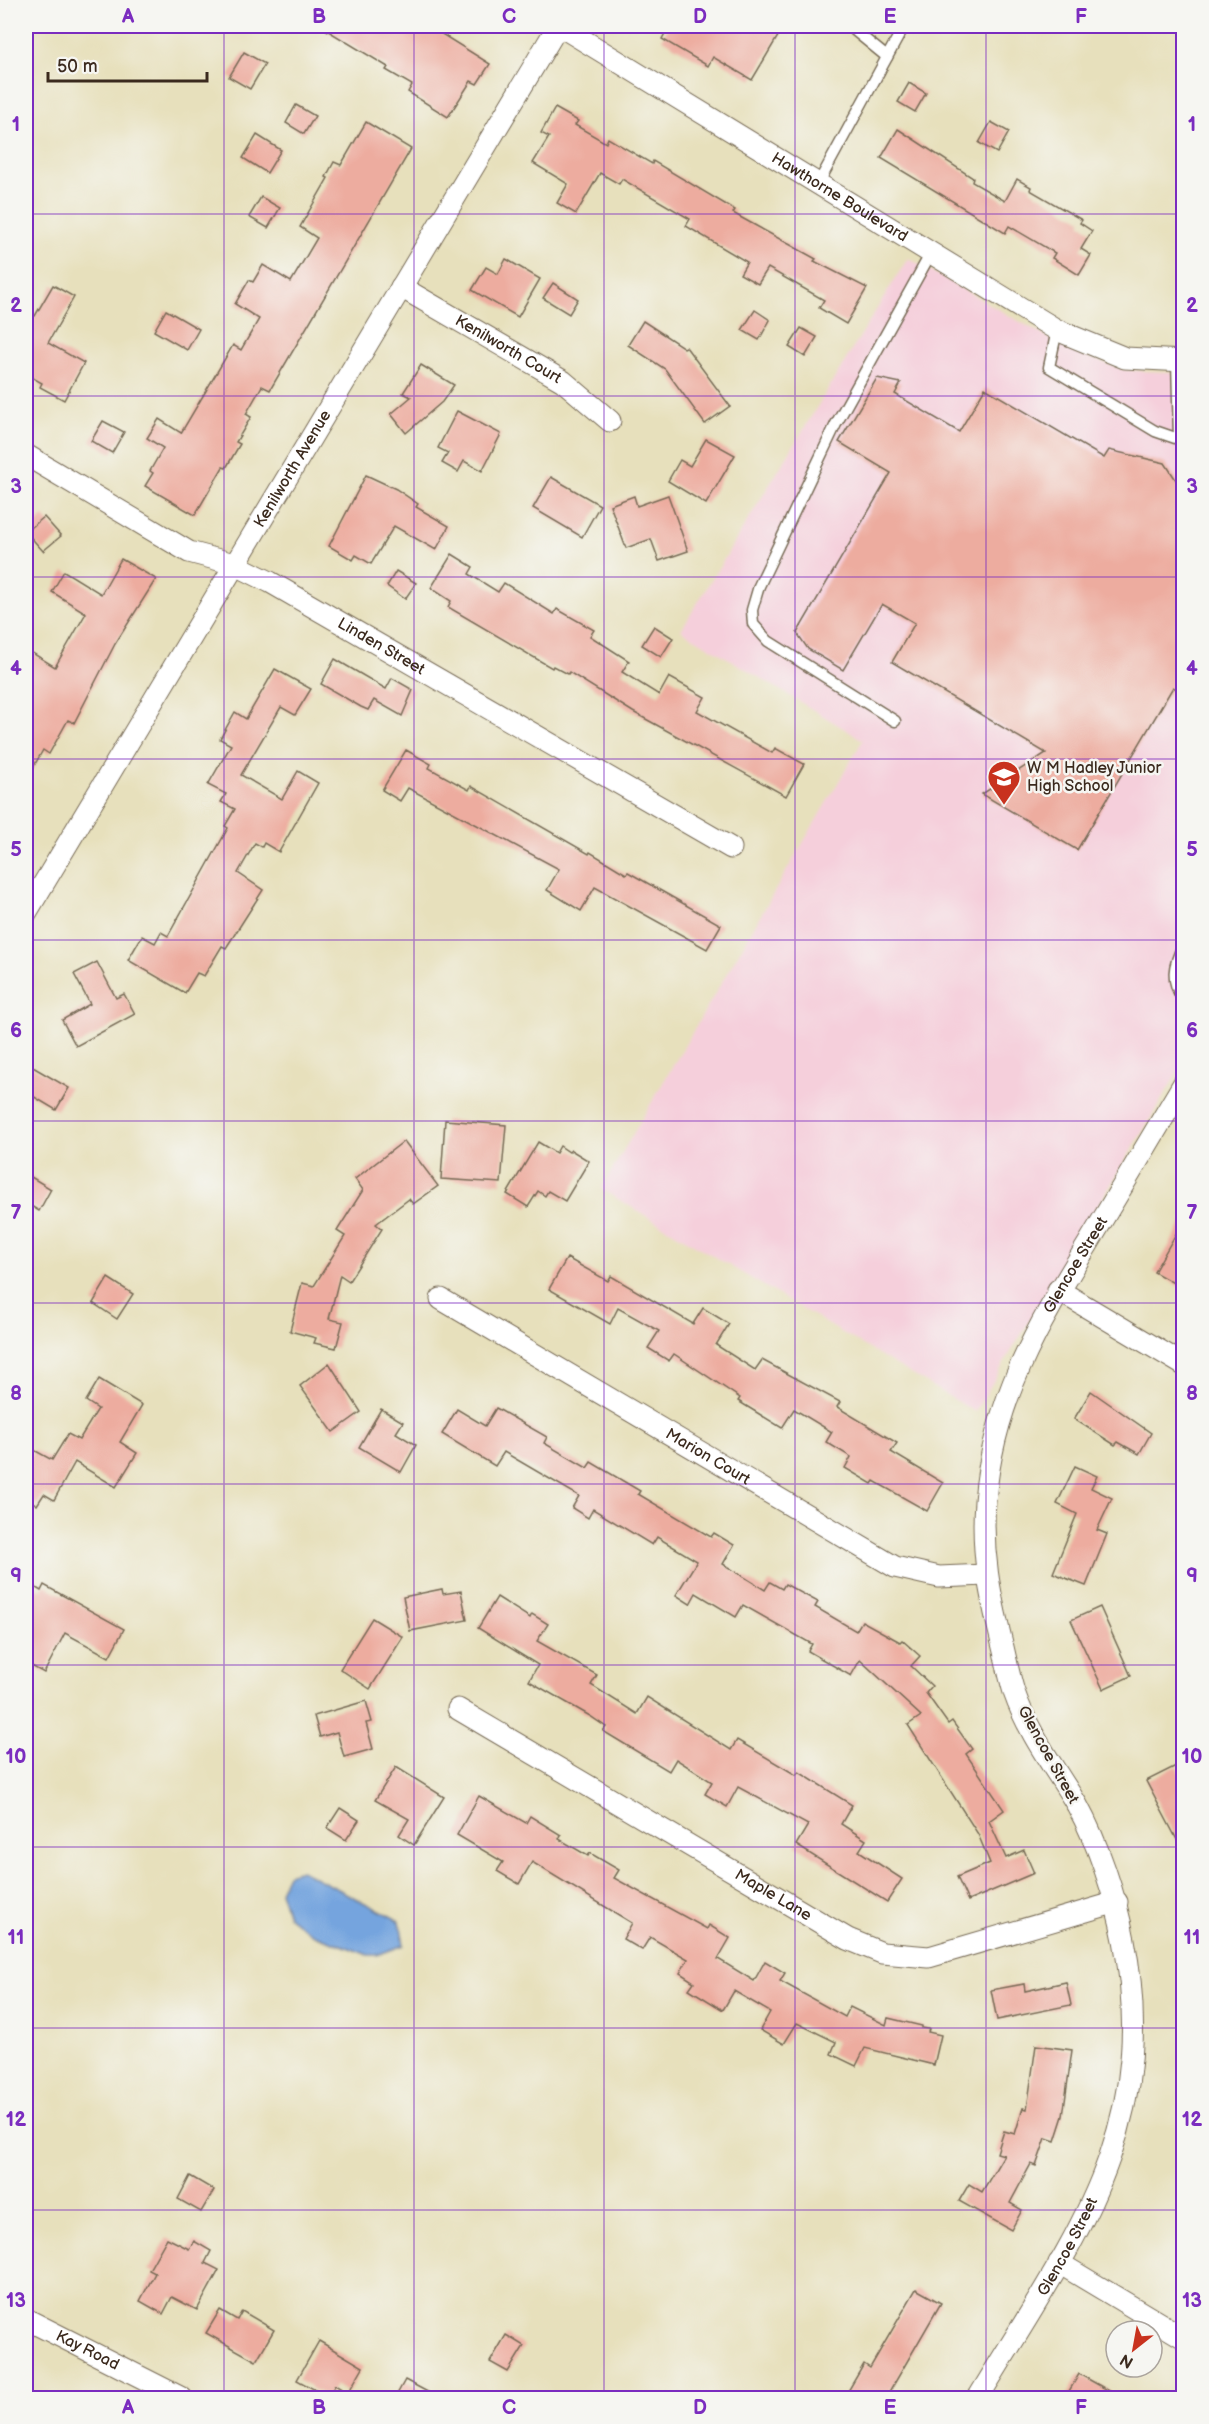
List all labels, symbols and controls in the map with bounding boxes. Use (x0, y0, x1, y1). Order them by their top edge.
text: A (121, 5, 135, 29)
text: B (312, 5, 326, 29)
text: C (502, 5, 516, 29)
text: D (693, 5, 707, 29)
text: E (884, 5, 897, 29)
text: F (1075, 5, 1087, 29)
scale bar (48, 45, 207, 83)
text: 50 m (57, 56, 98, 77)
text: 1 (12, 113, 20, 137)
text: 1 (1188, 113, 1196, 137)
street label: Hawthorne Boulevard (768, 148, 911, 246)
text: 2 (10, 294, 22, 318)
text: 2 (1186, 294, 1198, 318)
street label: Kenilworth Court (452, 311, 565, 388)
street label: Kenilworth Avenue (250, 406, 335, 531)
text: 3 (10, 475, 22, 499)
text: 3 (1186, 475, 1198, 499)
street label: Linden Street (334, 614, 428, 679)
text: 4 (10, 657, 22, 681)
text: 4 (1186, 657, 1198, 681)
school or university icon: W M Hadley Junior High School (986, 759, 1022, 806)
place label: W M Hadley Junior High School (1027, 759, 1161, 796)
text: 5 (10, 838, 22, 862)
text: 5 (1186, 838, 1198, 862)
text: 6 (10, 1019, 22, 1043)
text: 6 (1186, 1019, 1198, 1043)
text: 7 (10, 1201, 22, 1225)
text: 7 (1186, 1201, 1198, 1225)
street label: Glencoe Street (1039, 1213, 1112, 1316)
text: 8 (10, 1382, 22, 1406)
text: 8 (1186, 1382, 1198, 1406)
street label: Marion Court (662, 1424, 754, 1489)
text: 9 (10, 1564, 22, 1588)
text: 9 (1186, 1564, 1198, 1588)
street label: Glencoe Street (1013, 1703, 1083, 1807)
text: 10 (6, 1745, 26, 1769)
text: 10 (1182, 1745, 1202, 1769)
street label: Maple Lane (731, 1865, 815, 1925)
text: 11 (8, 1926, 24, 1950)
text: 11 (1184, 1926, 1200, 1950)
text: 12 (6, 2108, 26, 2132)
text: 12 (1182, 2108, 1202, 2132)
street label: Glencoe Street (1033, 2194, 1102, 2299)
text: 13 (6, 2289, 26, 2313)
text: 13 (1182, 2289, 1202, 2313)
north arrow (1104, 2319, 1164, 2379)
street label: Kay Road (53, 2326, 122, 2374)
text: N (1117, 2349, 1137, 2372)
text: A (121, 2396, 135, 2420)
text: B (312, 2396, 326, 2420)
text: C (502, 2396, 516, 2420)
text: D (693, 2396, 707, 2420)
text: E (884, 2396, 897, 2420)
text: F (1075, 2396, 1087, 2420)

